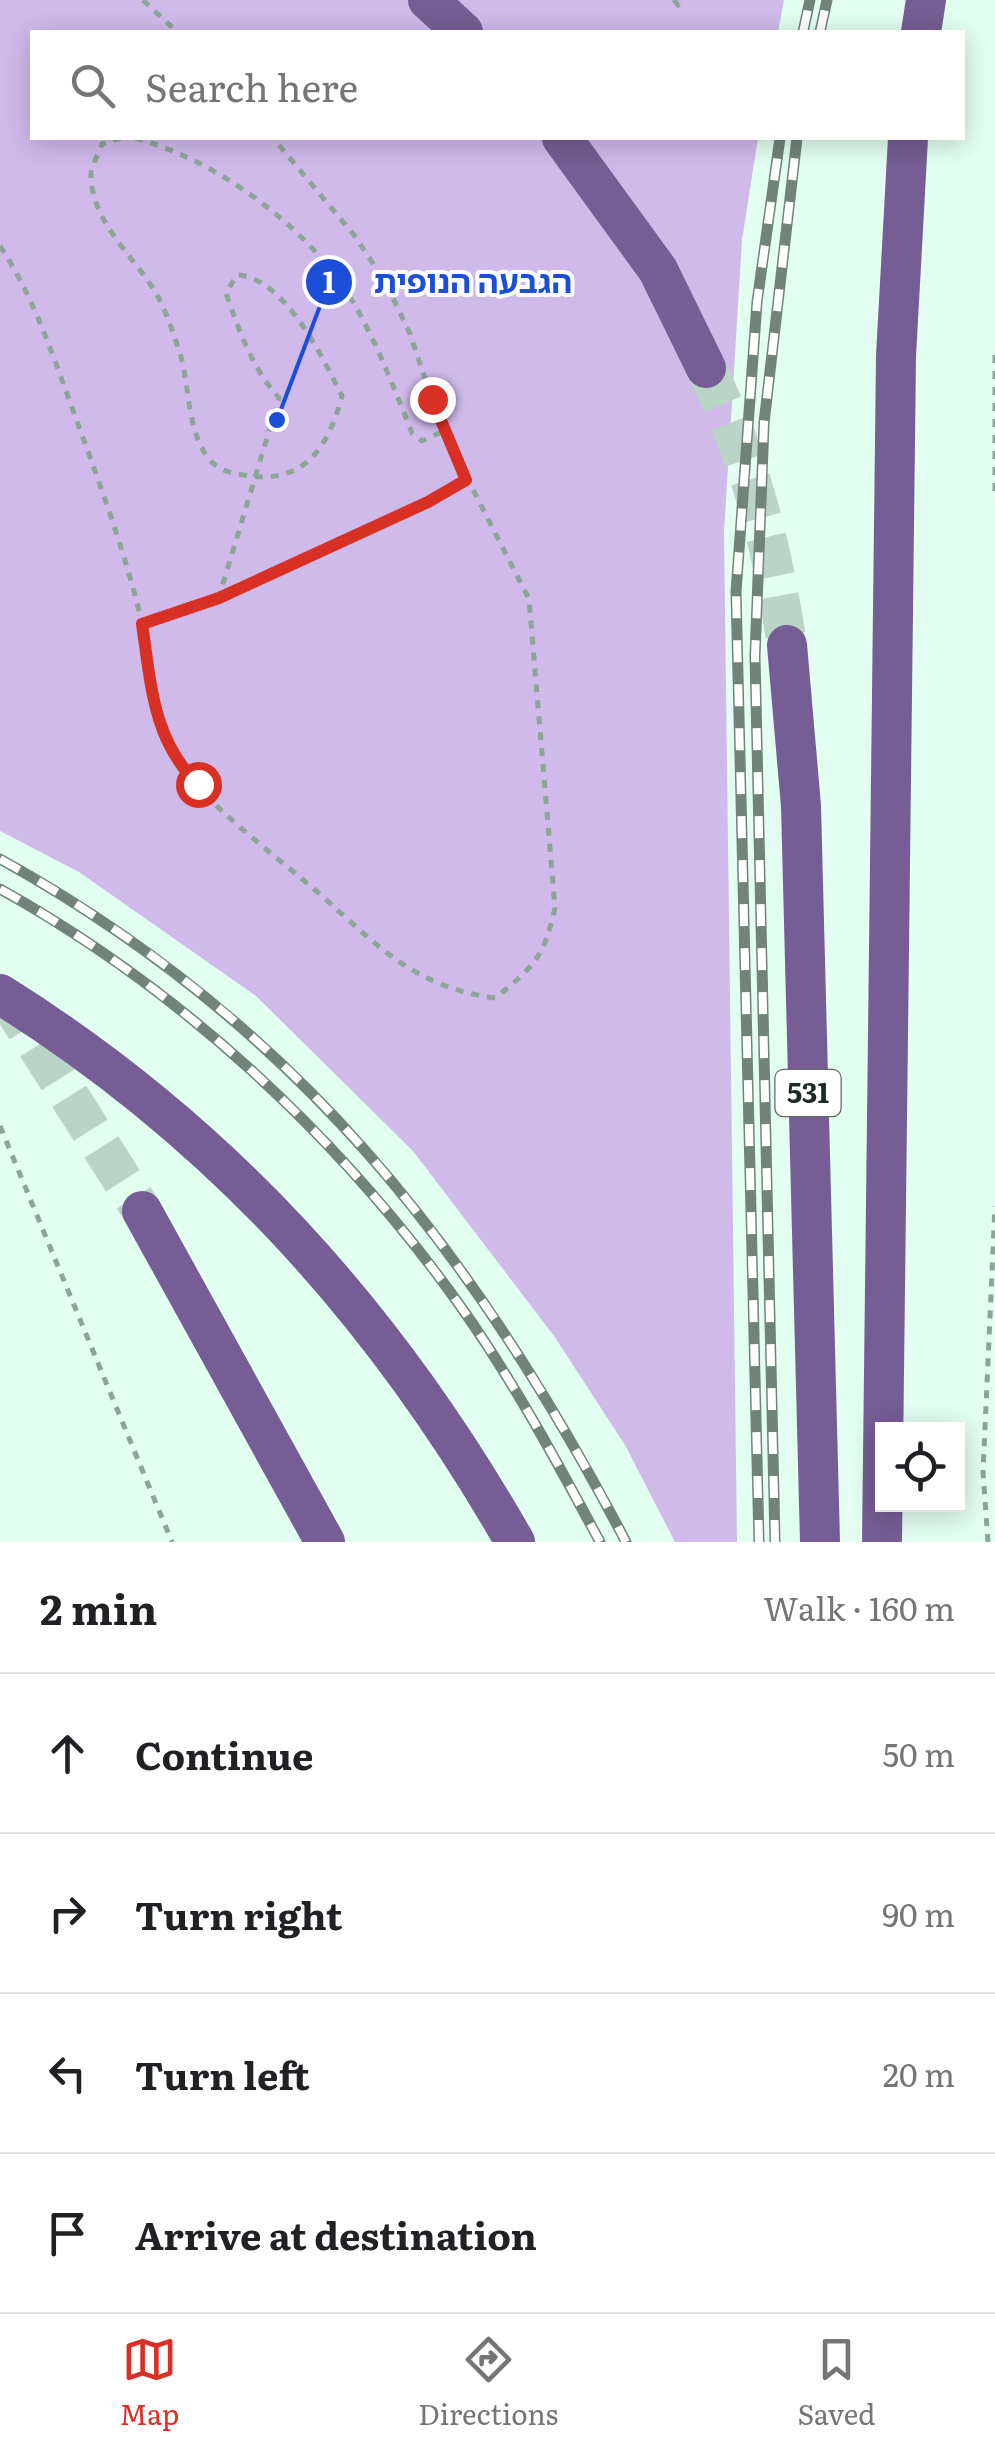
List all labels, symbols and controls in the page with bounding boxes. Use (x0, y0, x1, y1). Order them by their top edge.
search box (30, 30, 965, 140)
text: Search here (145, 57, 358, 114)
icon: search (65, 58, 120, 113)
callout: הגבעה הנופית (304, 251, 593, 313)
text: הגבעה הנופית (374, 255, 572, 303)
text: 1 (323, 258, 335, 302)
route end (410, 377, 456, 423)
route start (176, 762, 222, 808)
road number: 531 (776, 1070, 840, 1116)
map controls (875, 1422, 965, 1512)
button: locate (875, 1422, 965, 1512)
text: 2 min (40, 1576, 157, 1638)
text: Walk · 160 m (763, 1583, 955, 1631)
text: Continue (135, 1725, 313, 1782)
icon: ahead (40, 1726, 95, 1781)
text: 50 m (883, 1729, 955, 1777)
text: Turn right (135, 1885, 342, 1942)
icon: right (40, 1886, 95, 1941)
text: 90 m (882, 1889, 955, 1937)
text: Turn left (135, 2045, 310, 2102)
icon: left (40, 2046, 95, 2101)
text: 20 m (883, 2049, 955, 2097)
text: Arrive at destination (135, 2205, 537, 2262)
icon: arrive (40, 2206, 95, 2261)
tab: Map (120, 2332, 179, 2434)
tab: Directions (418, 2332, 558, 2434)
tab: Saved (797, 2332, 875, 2434)

